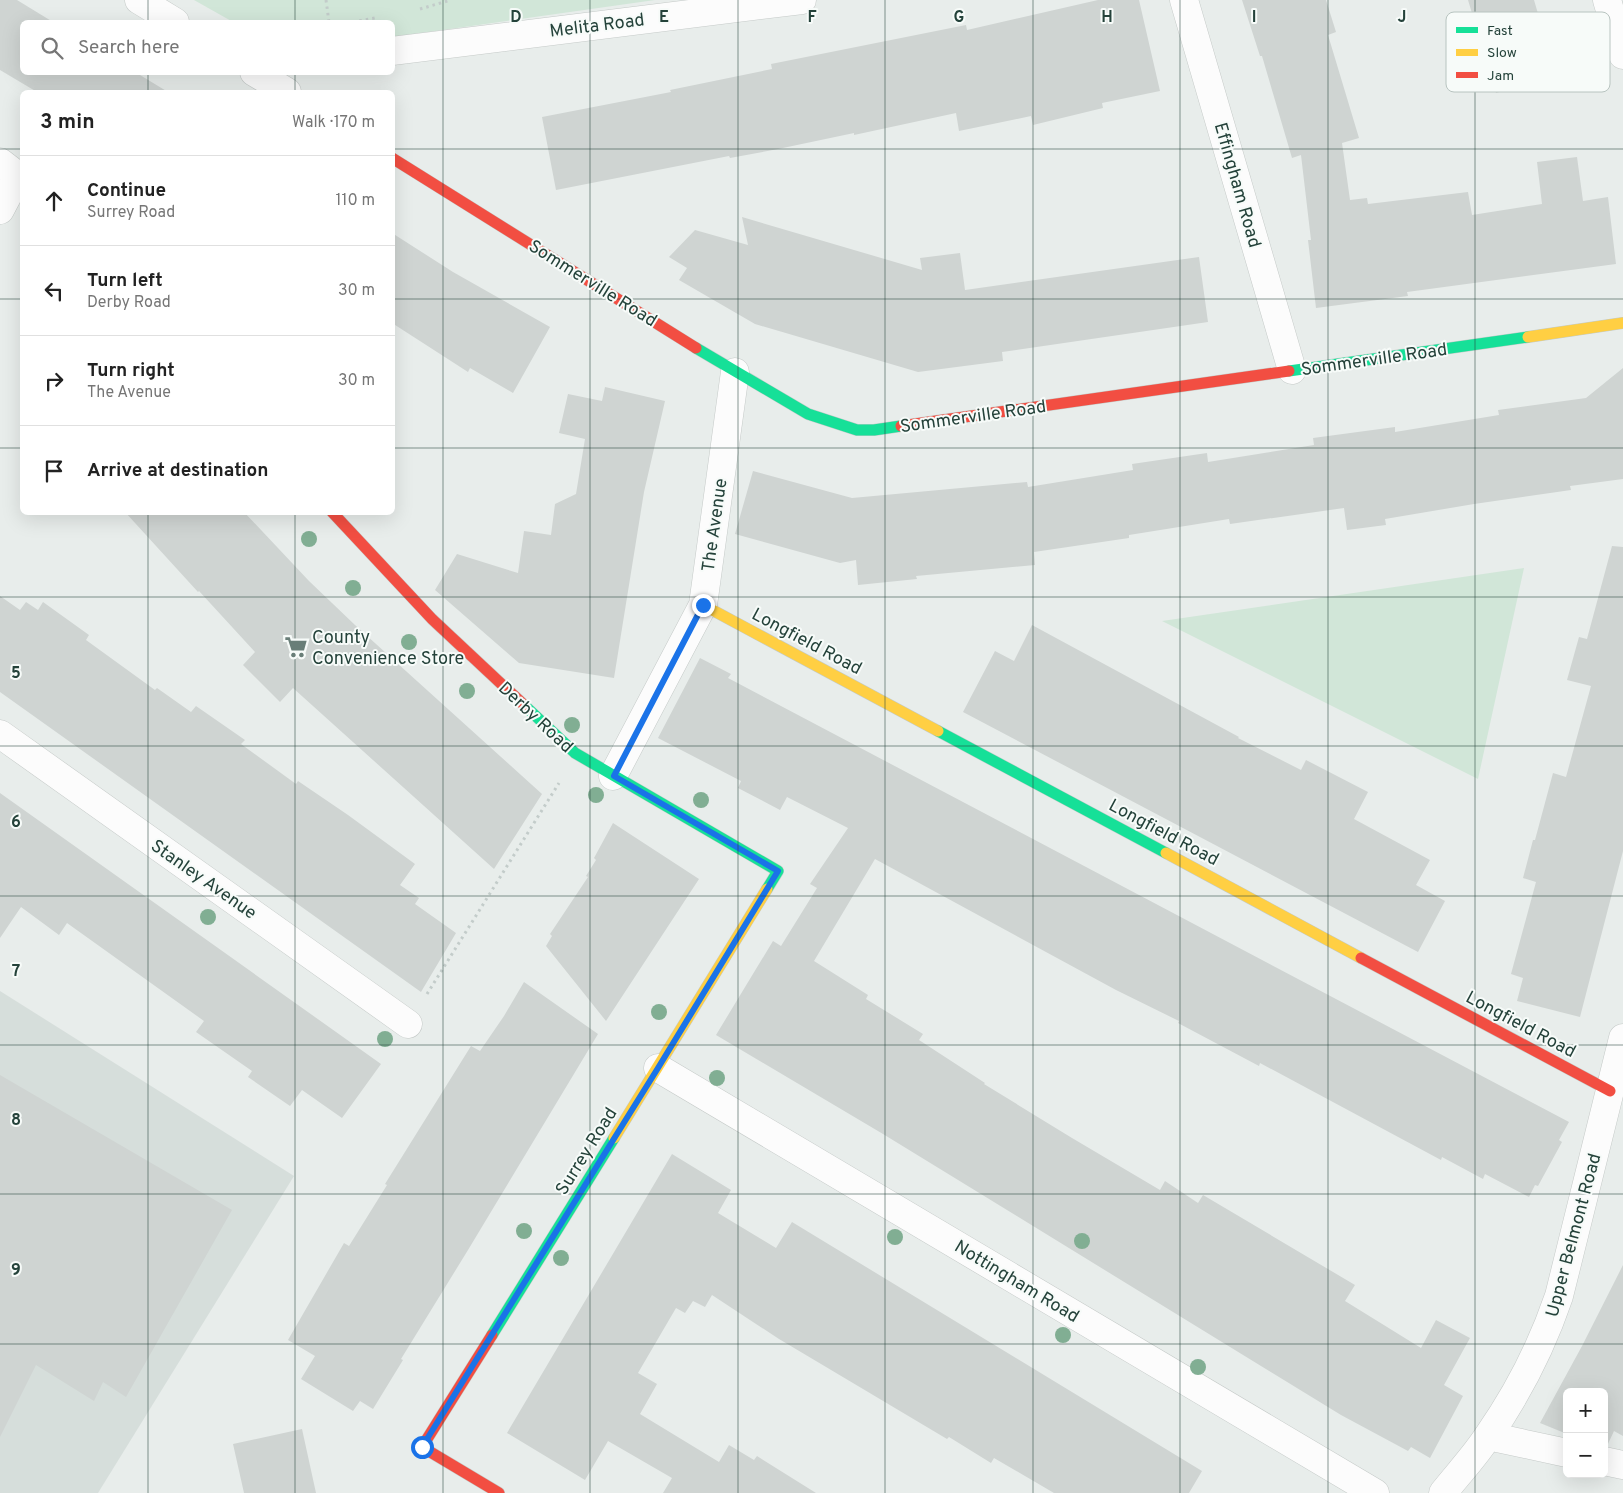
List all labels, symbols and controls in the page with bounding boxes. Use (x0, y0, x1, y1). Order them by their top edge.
text: D (510, 8, 522, 28)
text: E (659, 8, 669, 28)
text: F (807, 8, 817, 28)
text: G (954, 8, 964, 28)
text: H (1101, 8, 1113, 28)
text: I (1252, 8, 1256, 28)
text: J (1398, 8, 1406, 28)
street label: Melita Road (548, 9, 646, 44)
legend (1446, 12, 1610, 92)
search box (20, 20, 395, 75)
text: Fast (1487, 23, 1513, 40)
icon: search (38, 34, 66, 62)
text: Search here (78, 36, 180, 60)
text: Slow (1487, 45, 1517, 62)
text: Jam (1487, 68, 1514, 85)
text: 3 min (40, 109, 95, 136)
text: Walk · 170 m (292, 113, 375, 133)
street label: Effingham Road (1208, 120, 1265, 251)
text: Continue (87, 179, 166, 203)
icon: ahead (40, 187, 68, 215)
text: 110 m (335, 191, 375, 211)
text: Surrey Road (87, 203, 175, 223)
street label: Sommerville Road (524, 236, 661, 333)
text: Turn left (87, 269, 163, 293)
icon: left (40, 277, 68, 305)
text: 30 m (338, 281, 375, 301)
text: Derby Road (87, 293, 171, 313)
street label: Sommerville Road (1300, 339, 1449, 382)
text: Turn right (87, 359, 175, 383)
icon: right (40, 367, 68, 395)
text: 30 m (338, 371, 375, 391)
text: The Avenue (87, 383, 171, 403)
street label: Sommerville Road (899, 396, 1048, 439)
icon: arrive (40, 457, 68, 485)
text: Arrive at destination (87, 459, 268, 483)
street label: The Avenue (698, 477, 733, 573)
route end (692, 594, 715, 617)
street label: Longfield Road (747, 604, 865, 681)
place label: County Convenience Store (312, 627, 464, 671)
supermarket icon: County Convenience Store (283, 634, 309, 660)
text: 5 (11, 664, 21, 684)
street label: Derby Road (493, 678, 577, 759)
street label: Longfield Road (1104, 795, 1222, 872)
text: 6 (11, 813, 21, 833)
street label: Stanley Avenue (146, 835, 261, 925)
text: 7 (12, 962, 20, 982)
street label: Longfield Road (1461, 987, 1579, 1064)
street label: Surrey Road (551, 1104, 623, 1200)
text: 8 (11, 1111, 21, 1131)
street label: Upper Belmont Road (1542, 1151, 1607, 1320)
street label: Nottingham Road (950, 1236, 1083, 1329)
text: 9 (11, 1261, 21, 1281)
map controls (1563, 1388, 1608, 1478)
button: + (1563, 1388, 1608, 1433)
button: − (1563, 1433, 1608, 1478)
route start (411, 1436, 434, 1459)

